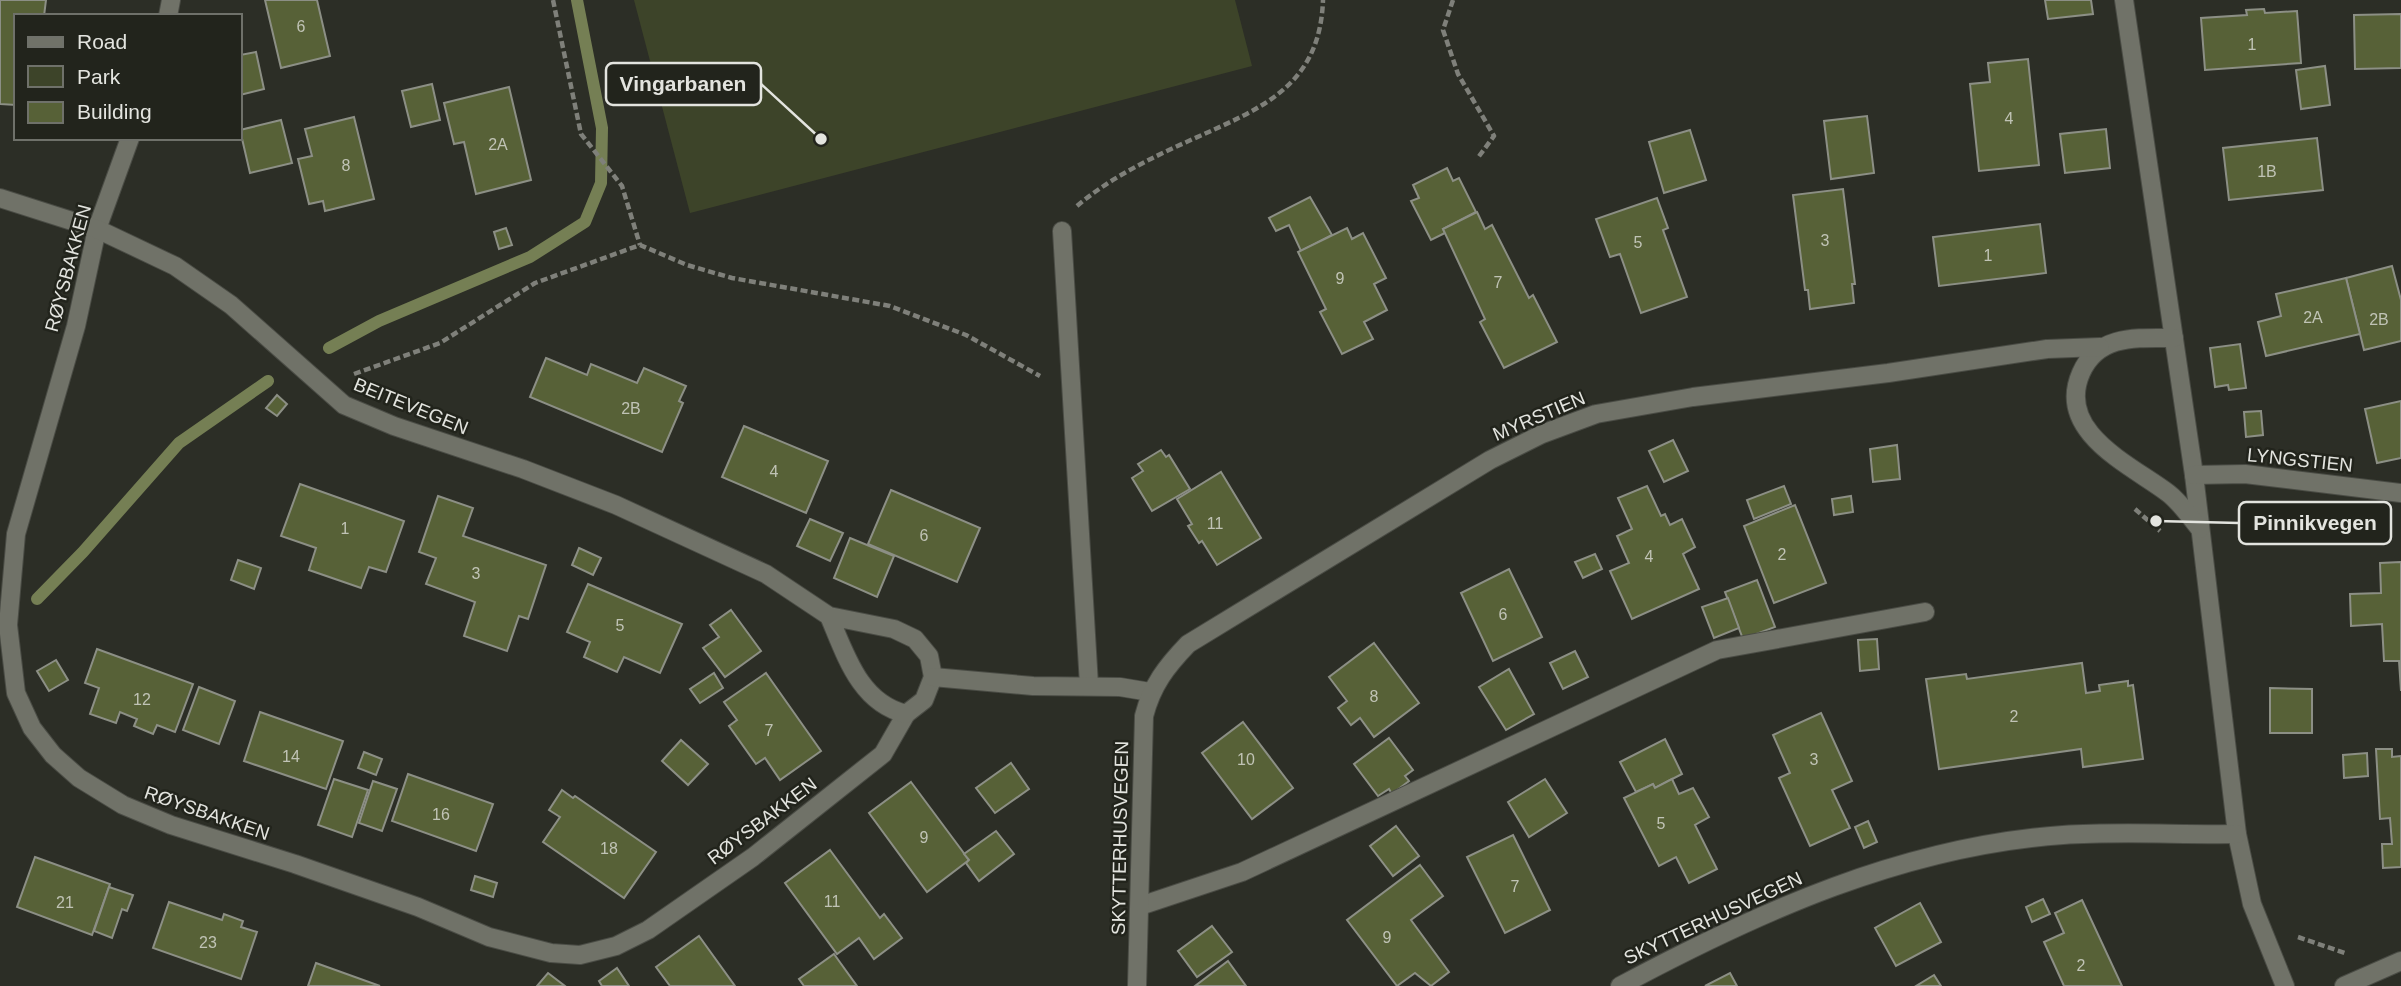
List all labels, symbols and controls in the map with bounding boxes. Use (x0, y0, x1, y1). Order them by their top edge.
legend (14, 14, 242, 140)
house number: 6 (297, 18, 306, 35)
text: Road (77, 30, 127, 53)
house number: 1 (2248, 36, 2257, 53)
callout: Vingarbanen (606, 63, 761, 105)
text: Park (77, 65, 121, 88)
text: Vingarbanen (620, 72, 746, 95)
text: Building (77, 100, 152, 123)
house number: 4 (2005, 110, 2014, 127)
house number: 2A (488, 136, 508, 153)
house number: 8 (342, 157, 351, 174)
house number: 1B (2257, 163, 2277, 180)
street label: RØYSBAKKEN (41, 202, 95, 334)
house number: 3 (1821, 232, 1830, 249)
house number: 5 (1634, 234, 1643, 251)
house number: 1 (1984, 247, 1993, 264)
house number: 9 (1336, 270, 1345, 287)
house number: 7 (1494, 274, 1503, 291)
house number: 2A (2303, 309, 2323, 326)
house number: 2B (2369, 311, 2389, 328)
street label: BEITEVEGEN (351, 374, 471, 438)
street label: MYRSTIEN (1490, 387, 1588, 445)
house number: 2B (621, 400, 641, 417)
street label: LYNGSTIEN (2246, 444, 2354, 476)
house number: 4 (770, 463, 779, 480)
callout: Pinnikvegen (2239, 502, 2391, 544)
text: Pinnikvegen (2253, 511, 2377, 534)
house number: 11 (1207, 515, 1223, 532)
house number: 1 (341, 520, 350, 537)
house number: 6 (920, 527, 929, 544)
house number: 2 (1778, 546, 1787, 563)
house number: 4 (1645, 548, 1654, 565)
house number: 3 (472, 565, 481, 582)
house number: 6 (1499, 606, 1508, 623)
house number: 5 (616, 617, 625, 634)
house number: 8 (1370, 688, 1379, 705)
house number: 12 (133, 691, 151, 708)
house number: 2 (2010, 708, 2019, 725)
house number: 7 (765, 722, 774, 739)
street label: SKYTTERHUSVEGEN (1108, 741, 1132, 935)
house number: 14 (282, 748, 300, 765)
house number: 10 (1237, 751, 1255, 768)
house number: 3 (1810, 751, 1819, 768)
street label: RØYSBAKKEN (703, 773, 821, 869)
street label: RØYSBAKKEN (142, 782, 272, 844)
house number: 16 (432, 806, 450, 823)
house number: 5 (1657, 815, 1666, 832)
house number: 9 (920, 829, 929, 846)
house number: 18 (600, 840, 618, 857)
street label: SKYTTERHUSVEGEN (1621, 867, 1805, 969)
house number: 7 (1511, 878, 1520, 895)
house number: 11 (824, 893, 840, 910)
house number: 21 (56, 894, 74, 911)
house number: 9 (1383, 929, 1392, 946)
house number: 23 (199, 934, 217, 951)
house number: 2 (2077, 957, 2086, 974)

